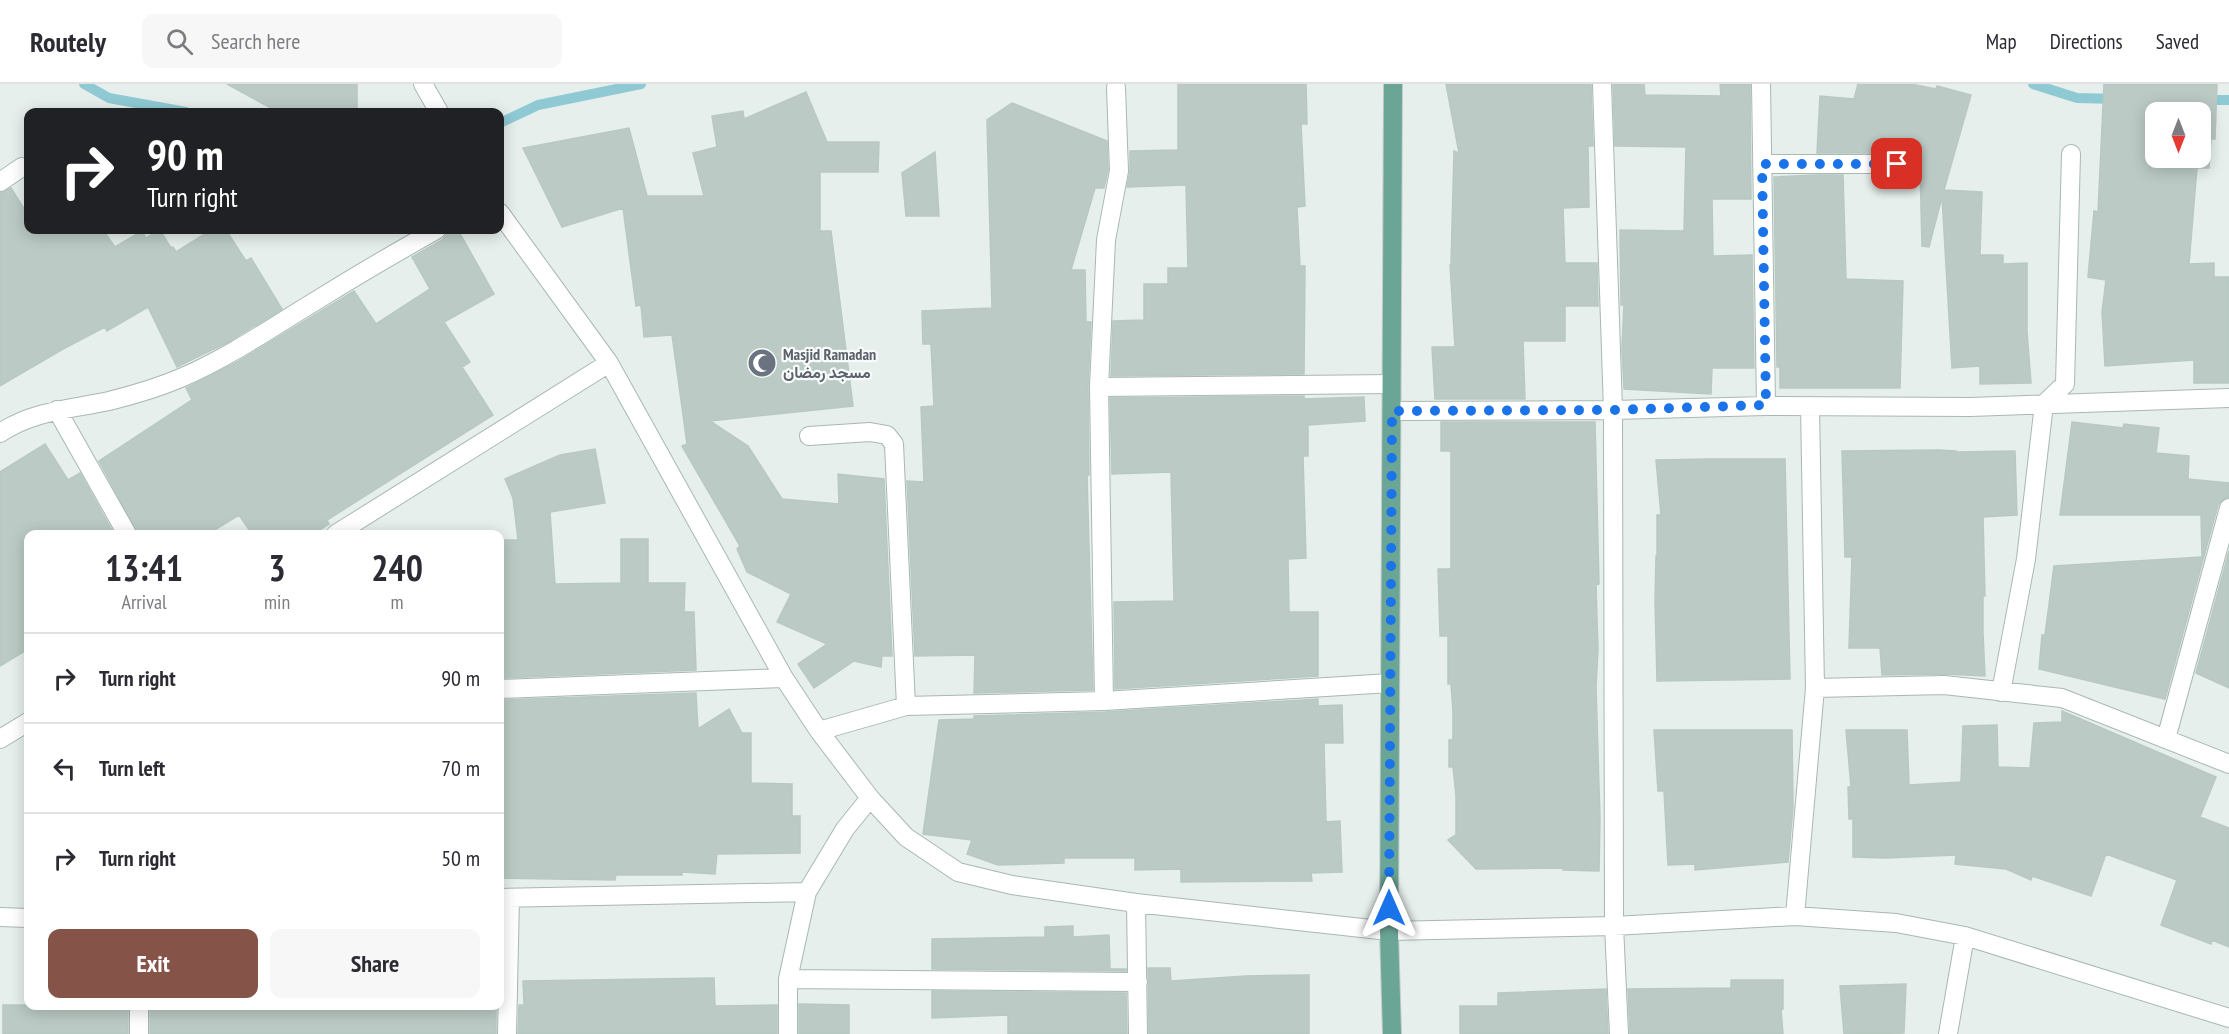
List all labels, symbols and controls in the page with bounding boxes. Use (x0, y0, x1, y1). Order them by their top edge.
search box (142, 14, 562, 68)
text: Routely (30, 23, 106, 60)
icon: search (163, 25, 196, 58)
text: Search here (211, 27, 300, 55)
text: Map (1986, 28, 2017, 55)
text: Directions (2050, 28, 2123, 55)
text: Saved (2156, 28, 2199, 55)
north arrow (2145, 102, 2211, 168)
map controls (2145, 102, 2211, 168)
text: 90 m (147, 127, 224, 182)
icon: right (48, 132, 126, 210)
pin (1871, 138, 1922, 189)
icon: arrive (1880, 147, 1913, 180)
text: Turn right (147, 180, 238, 214)
place label: Masjid Ramadan مسجد رمضان (783, 344, 876, 383)
mosque icon: Masjid Ramadan مسجد رمضان (746, 347, 778, 379)
text: 13:41 (105, 544, 183, 591)
text: 3 (268, 544, 286, 591)
text: 240 (371, 544, 423, 591)
text: Arrival (121, 589, 167, 615)
text: min (264, 589, 290, 615)
text: m (391, 589, 404, 615)
icon: right (48, 662, 81, 695)
text: Turn right (99, 664, 176, 692)
text: 90 m (441, 664, 480, 692)
icon: left (48, 752, 81, 785)
text: Turn left (99, 754, 165, 782)
text: 70 m (441, 754, 480, 782)
icon: right (48, 842, 81, 875)
text: Turn right (99, 844, 176, 872)
text: 50 m (441, 844, 480, 872)
position arrow (1357, 876, 1421, 940)
button: Exit (48, 929, 258, 998)
button: Share (270, 929, 480, 998)

